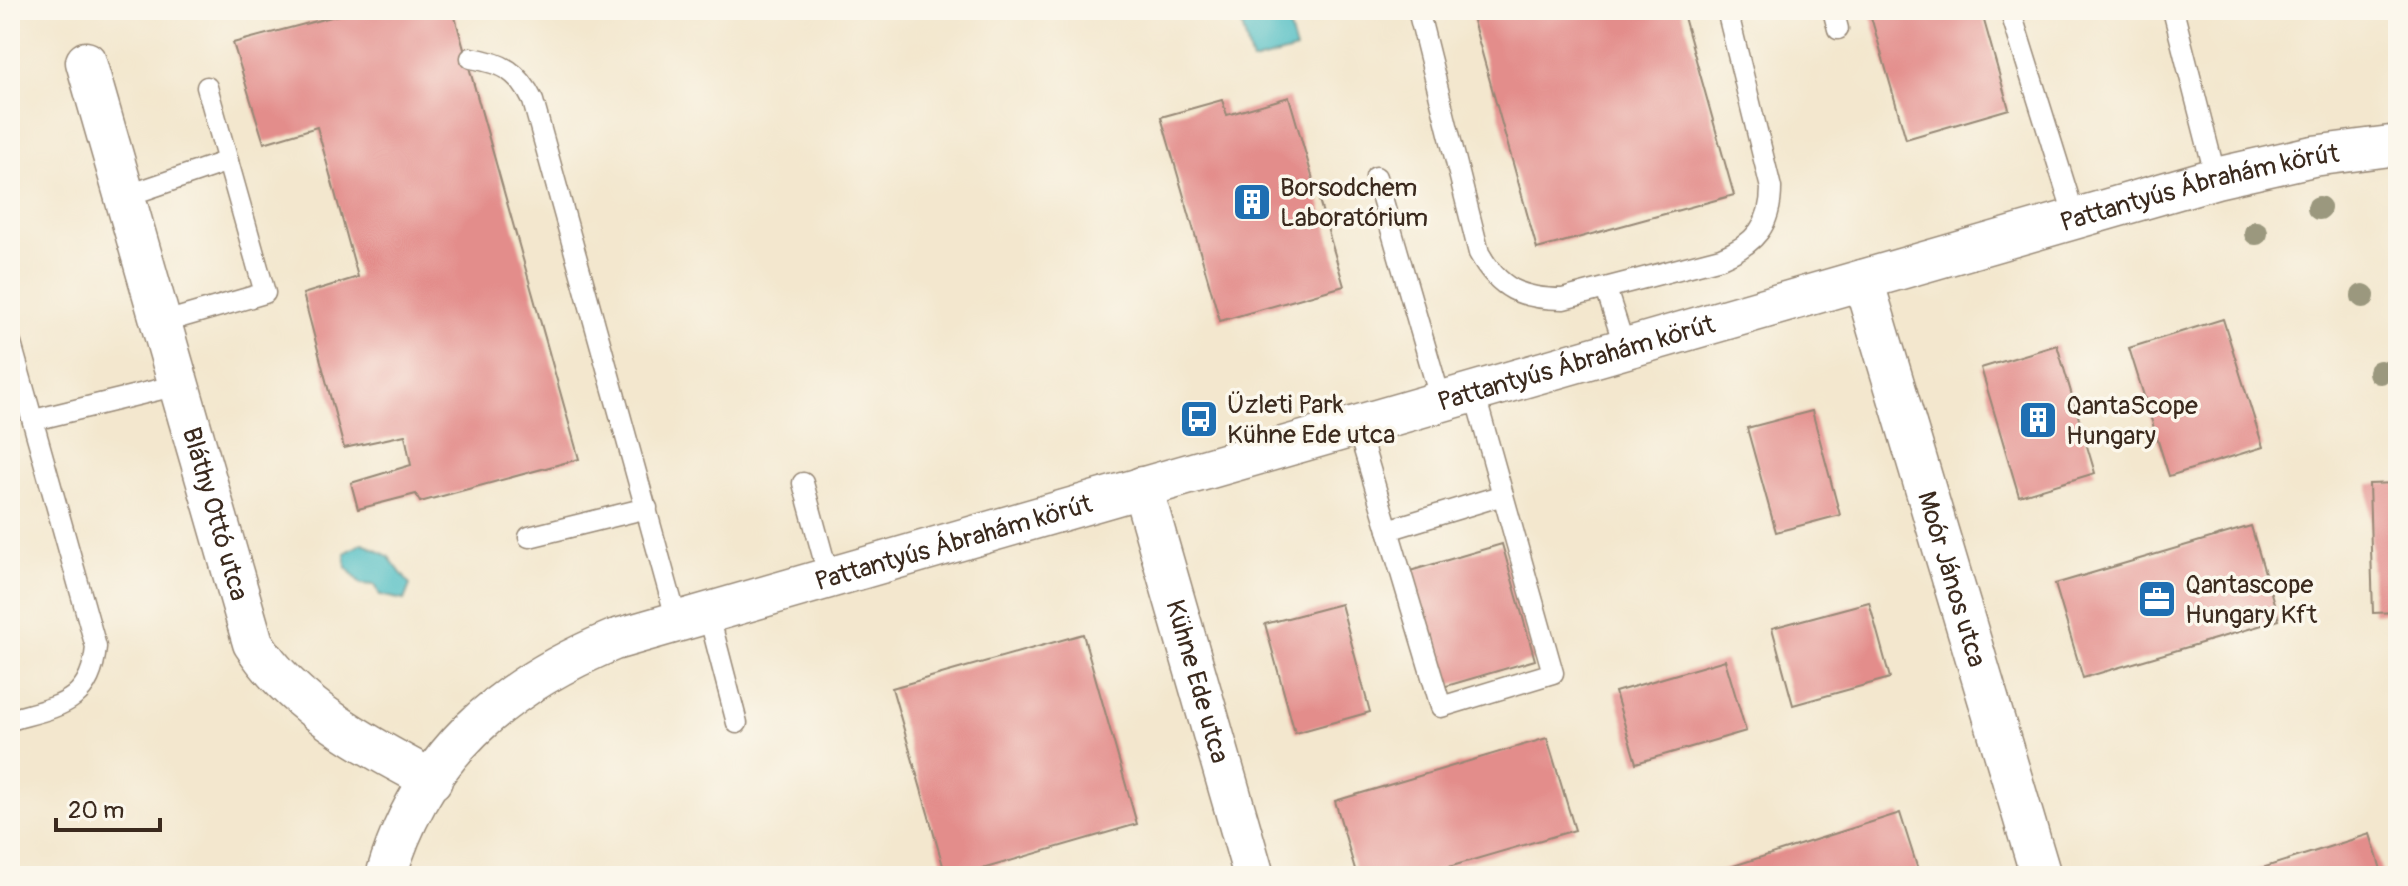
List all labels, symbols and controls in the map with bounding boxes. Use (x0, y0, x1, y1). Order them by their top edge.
street label: Pattantyús Ábrahám körút (2057, 138, 2341, 239)
place label: Borsodchem Laboratórium (1280, 172, 1428, 234)
building icon: Borsodchem Laboratórium (1231, 181, 1273, 223)
street label: Pattantyús Ábrahám körút (1434, 308, 1719, 419)
place label: Üzleti Park Kühne Ede utca (1227, 389, 1395, 451)
place label: QantaScope Hungary (2066, 390, 2198, 452)
bus stop icon: Üzleti Park Kühne Ede utca (1178, 398, 1220, 440)
building icon: QantaScope Hungary (2017, 399, 2059, 441)
street label: Bláthy Ottó utca (175, 424, 255, 604)
street label: Pattantyús Ábrahám körút (811, 488, 1096, 598)
street label: Moór János utca (1910, 488, 1993, 671)
place label: Qantascope Hungary Kft (2185, 569, 2318, 631)
office icon: Qantascope Hungary Kft (2136, 578, 2178, 620)
street label: Kühne Ede utca (1158, 596, 1236, 767)
scale bar (56, 782, 160, 832)
text: 20 m (68, 796, 124, 825)

